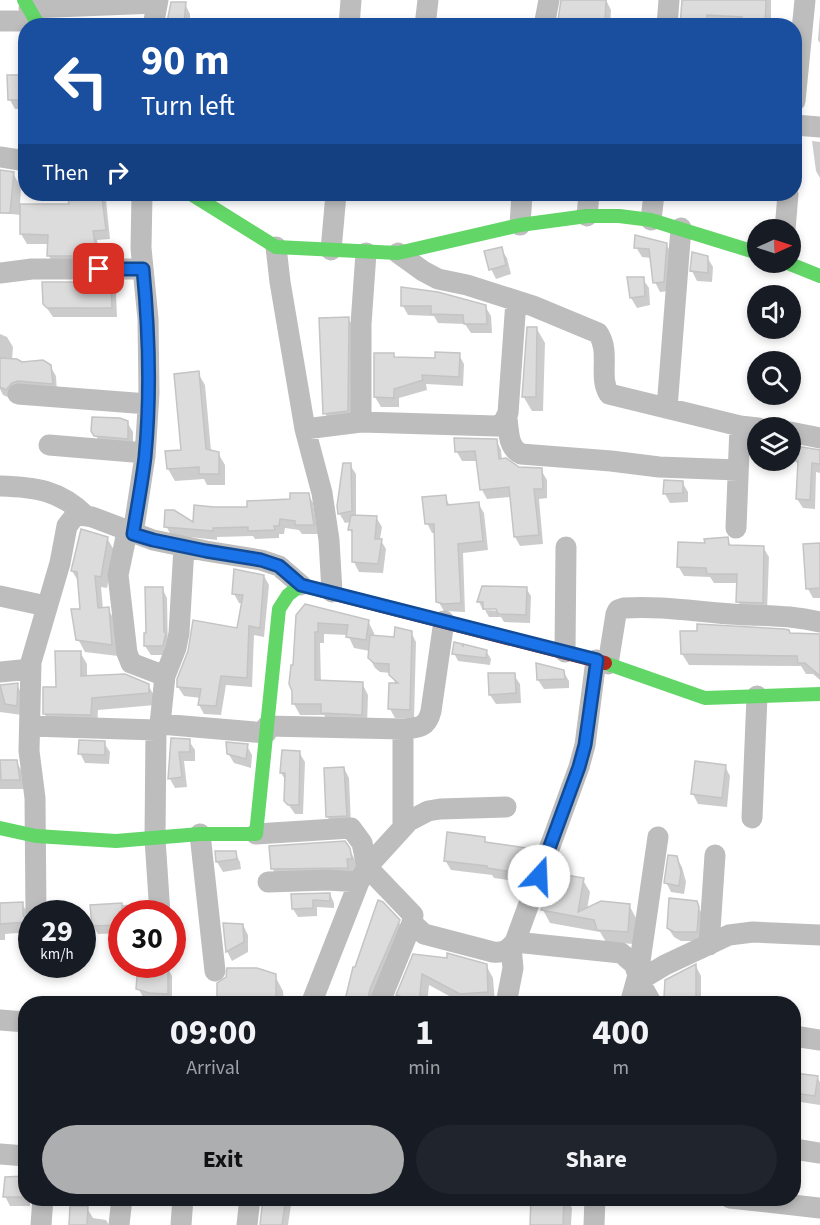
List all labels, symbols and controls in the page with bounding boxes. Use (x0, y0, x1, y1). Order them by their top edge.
text: 90 m (141, 31, 230, 91)
icon: left (42, 42, 120, 120)
text: Turn left (141, 87, 235, 126)
icon: right (101, 156, 134, 189)
text: Then (42, 157, 89, 189)
north arrow (747, 219, 801, 273)
map controls (747, 219, 801, 471)
pin (73, 243, 124, 294)
icon: arrive (82, 252, 115, 285)
button: sound (747, 285, 801, 339)
button: search (747, 351, 801, 405)
button: layers (747, 417, 801, 471)
position arrow (507, 844, 571, 908)
speed limit sign: 30 (108, 900, 186, 978)
text: 29 (41, 910, 73, 953)
text: km/h (40, 944, 74, 965)
text: 09:00 (170, 1007, 257, 1058)
text: 1 (415, 1007, 434, 1058)
text: 400 (592, 1007, 649, 1058)
text: Arrival (186, 1054, 240, 1082)
text: min (408, 1054, 441, 1082)
text: m (612, 1054, 629, 1082)
button: Exit (42, 1125, 404, 1194)
button: Share (416, 1125, 777, 1194)

